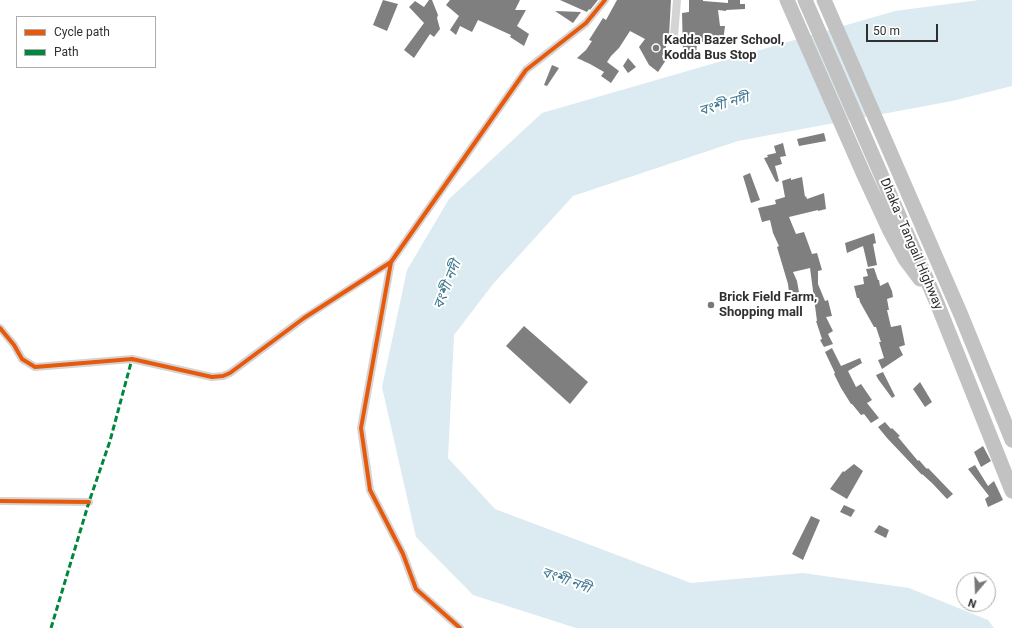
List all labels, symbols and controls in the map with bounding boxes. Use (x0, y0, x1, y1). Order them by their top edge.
legend (16, 16, 156, 68)
scale bar (868, 16, 940, 42)
text: 50 m (873, 24, 900, 38)
text: Cycle path (54, 25, 110, 39)
place label: Kadda Bazer School, Kodda Bus Stop (664, 33, 784, 64)
marker: Kadda Bazer School, Kodda Bus Stop (651, 43, 661, 53)
text: Path (54, 45, 79, 59)
water label: বংশী নদী (697, 90, 751, 120)
street label: Dhaka - Tangail Highway (876, 176, 946, 312)
water label: বংশী নদী (431, 258, 465, 312)
place label: Brick Field Farm, Shopping mall (719, 290, 817, 321)
marker: Brick Field Farm, Shopping mall (706, 300, 716, 310)
water label: বংশী নদী (539, 564, 593, 598)
north arrow (956, 572, 996, 612)
text: N (966, 595, 978, 610)

